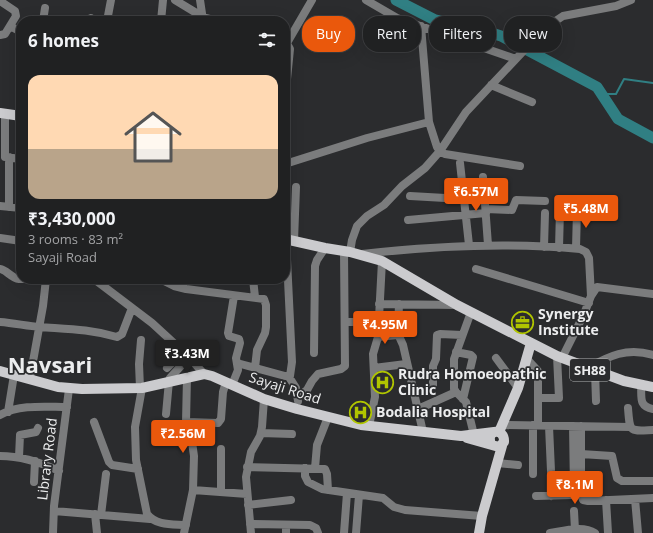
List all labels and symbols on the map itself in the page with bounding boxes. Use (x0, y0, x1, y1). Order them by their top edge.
pin: ₹6.57M (443, 178, 509, 212)
pin: ₹5.48M (553, 195, 619, 229)
place label: Synergy Institute (538, 304, 599, 339)
office icon: Synergy Institute (509, 309, 535, 335)
pin: ₹4.95M (352, 311, 418, 345)
pin: ₹3.43M (154, 340, 220, 374)
district label: Navsari (8, 349, 92, 379)
road number: SH88 (570, 359, 610, 381)
place label: Rudra Homoeopathic Clinic (398, 364, 547, 399)
street label: Sayaji Road (247, 367, 323, 408)
hospital icon: Rudra Homoeopathic Clinic (369, 369, 395, 395)
hospital icon: Bodalia Hospital (347, 399, 373, 425)
place label: Bodalia Hospital (376, 402, 490, 421)
street label: Library Road (32, 417, 61, 501)
pin: ₹2.56M (150, 420, 216, 454)
pin: ₹8.1M (547, 471, 603, 505)

